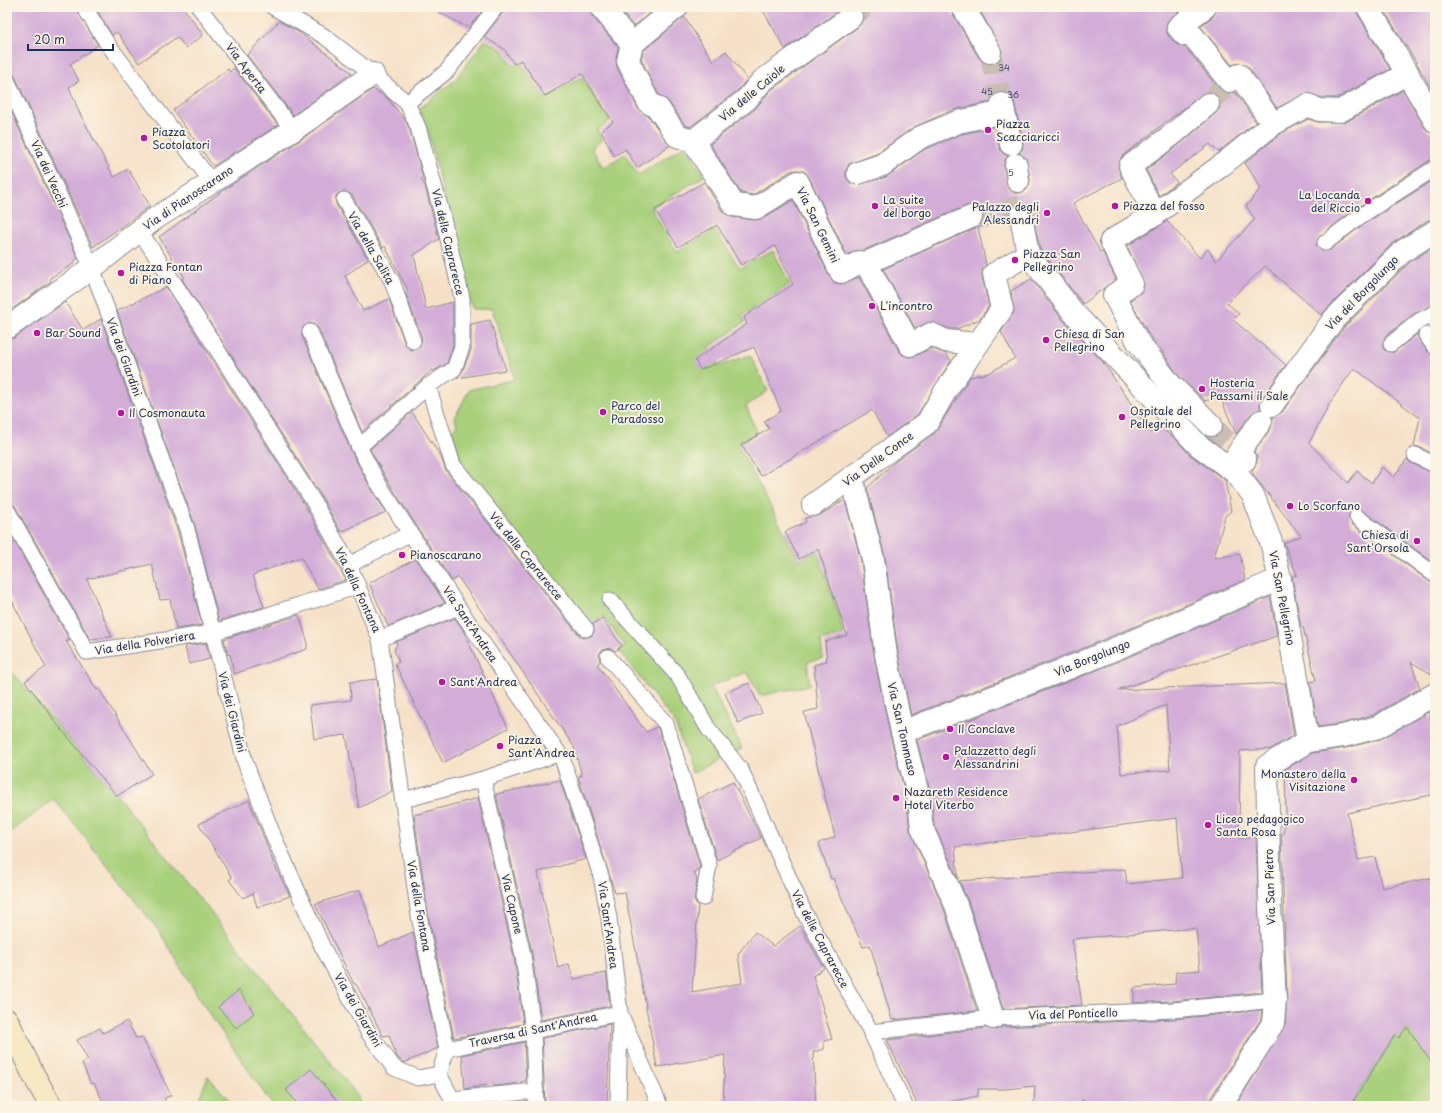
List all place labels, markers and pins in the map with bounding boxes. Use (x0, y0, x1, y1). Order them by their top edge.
place label: Piazza Scacciaricci (996, 115, 1060, 145)
place label: Piazza Scotolatori (152, 123, 210, 153)
marker: Piazza Scacciaricci (983, 125, 993, 135)
marker: Piazza Scotolatori (139, 133, 149, 143)
place label: La Locanda del Riccio (1299, 186, 1360, 216)
place label: La suite del borgo (883, 191, 931, 221)
marker: La Locanda del Riccio (1363, 196, 1373, 206)
place label: Piazza del fosso (1123, 197, 1205, 214)
place label: Palazzo degli Alessandri (972, 198, 1039, 228)
marker: La suite del borgo (870, 201, 880, 211)
marker: Piazza del fosso (1110, 201, 1120, 211)
marker: Palazzo degli Alessandri (1042, 208, 1052, 218)
place label: Piazza San Pellegrino (1023, 245, 1081, 275)
marker: Piazza San Pellegrino (1010, 255, 1020, 265)
place label: Piazza Fontan di Piano (129, 258, 203, 288)
marker: Piazza Fontan di Piano (116, 268, 126, 278)
place label: L'incontro (880, 297, 933, 314)
marker: L'incontro (867, 301, 877, 311)
place label: Bar Sound (45, 324, 101, 341)
place label: Chiesa di San Pellegrino (1054, 325, 1125, 355)
marker: Bar Sound (32, 328, 42, 338)
marker: Chiesa di San Pellegrino (1041, 335, 1051, 345)
place label: Hosteria Passami il Sale (1210, 374, 1289, 404)
marker: Hosteria Passami il Sale (1197, 384, 1207, 394)
place label: Parco del Paradosso (611, 397, 664, 427)
place label: Ospitale del Pellegrino (1130, 402, 1192, 432)
place label: Il Cosmonauta (129, 404, 206, 421)
marker: Parco del Paradosso (598, 407, 608, 417)
marker: Il Cosmonauta (116, 408, 126, 418)
marker: Ospitale del Pellegrino (1117, 412, 1127, 422)
place label: Lo Scorfano (1298, 497, 1360, 514)
marker: Lo Scorfano (1285, 501, 1295, 511)
place label: Chiesa di Sant'Orsola (1347, 526, 1409, 556)
marker: Chiesa di Sant'Orsola (1412, 536, 1422, 546)
place label: Pianoscarano (410, 546, 481, 563)
marker: Pianoscarano (397, 550, 407, 560)
place label: Sant'Andrea (450, 673, 517, 690)
marker: Sant'Andrea (437, 677, 447, 687)
place label: Il Conclave (958, 720, 1015, 737)
marker: Il Conclave (945, 724, 955, 734)
place label: Piazza Sant'Andrea (508, 731, 575, 761)
marker: Piazza Sant'Andrea (495, 741, 505, 751)
place label: Palazzetto degli Alessandrini (954, 742, 1036, 772)
marker: Palazzetto degli Alessandrini (941, 752, 951, 762)
place label: Monastero della Visitazione (1261, 765, 1346, 795)
marker: Monastero della Visitazione (1349, 775, 1359, 785)
place label: Nazareth Residence Hotel Viterbo (904, 783, 1008, 813)
marker: Nazareth Residence Hotel Viterbo (891, 793, 901, 803)
place label: Liceo pedagogico Santa Rosa (1216, 810, 1304, 840)
marker: Liceo pedagogico Santa Rosa (1203, 820, 1213, 830)

